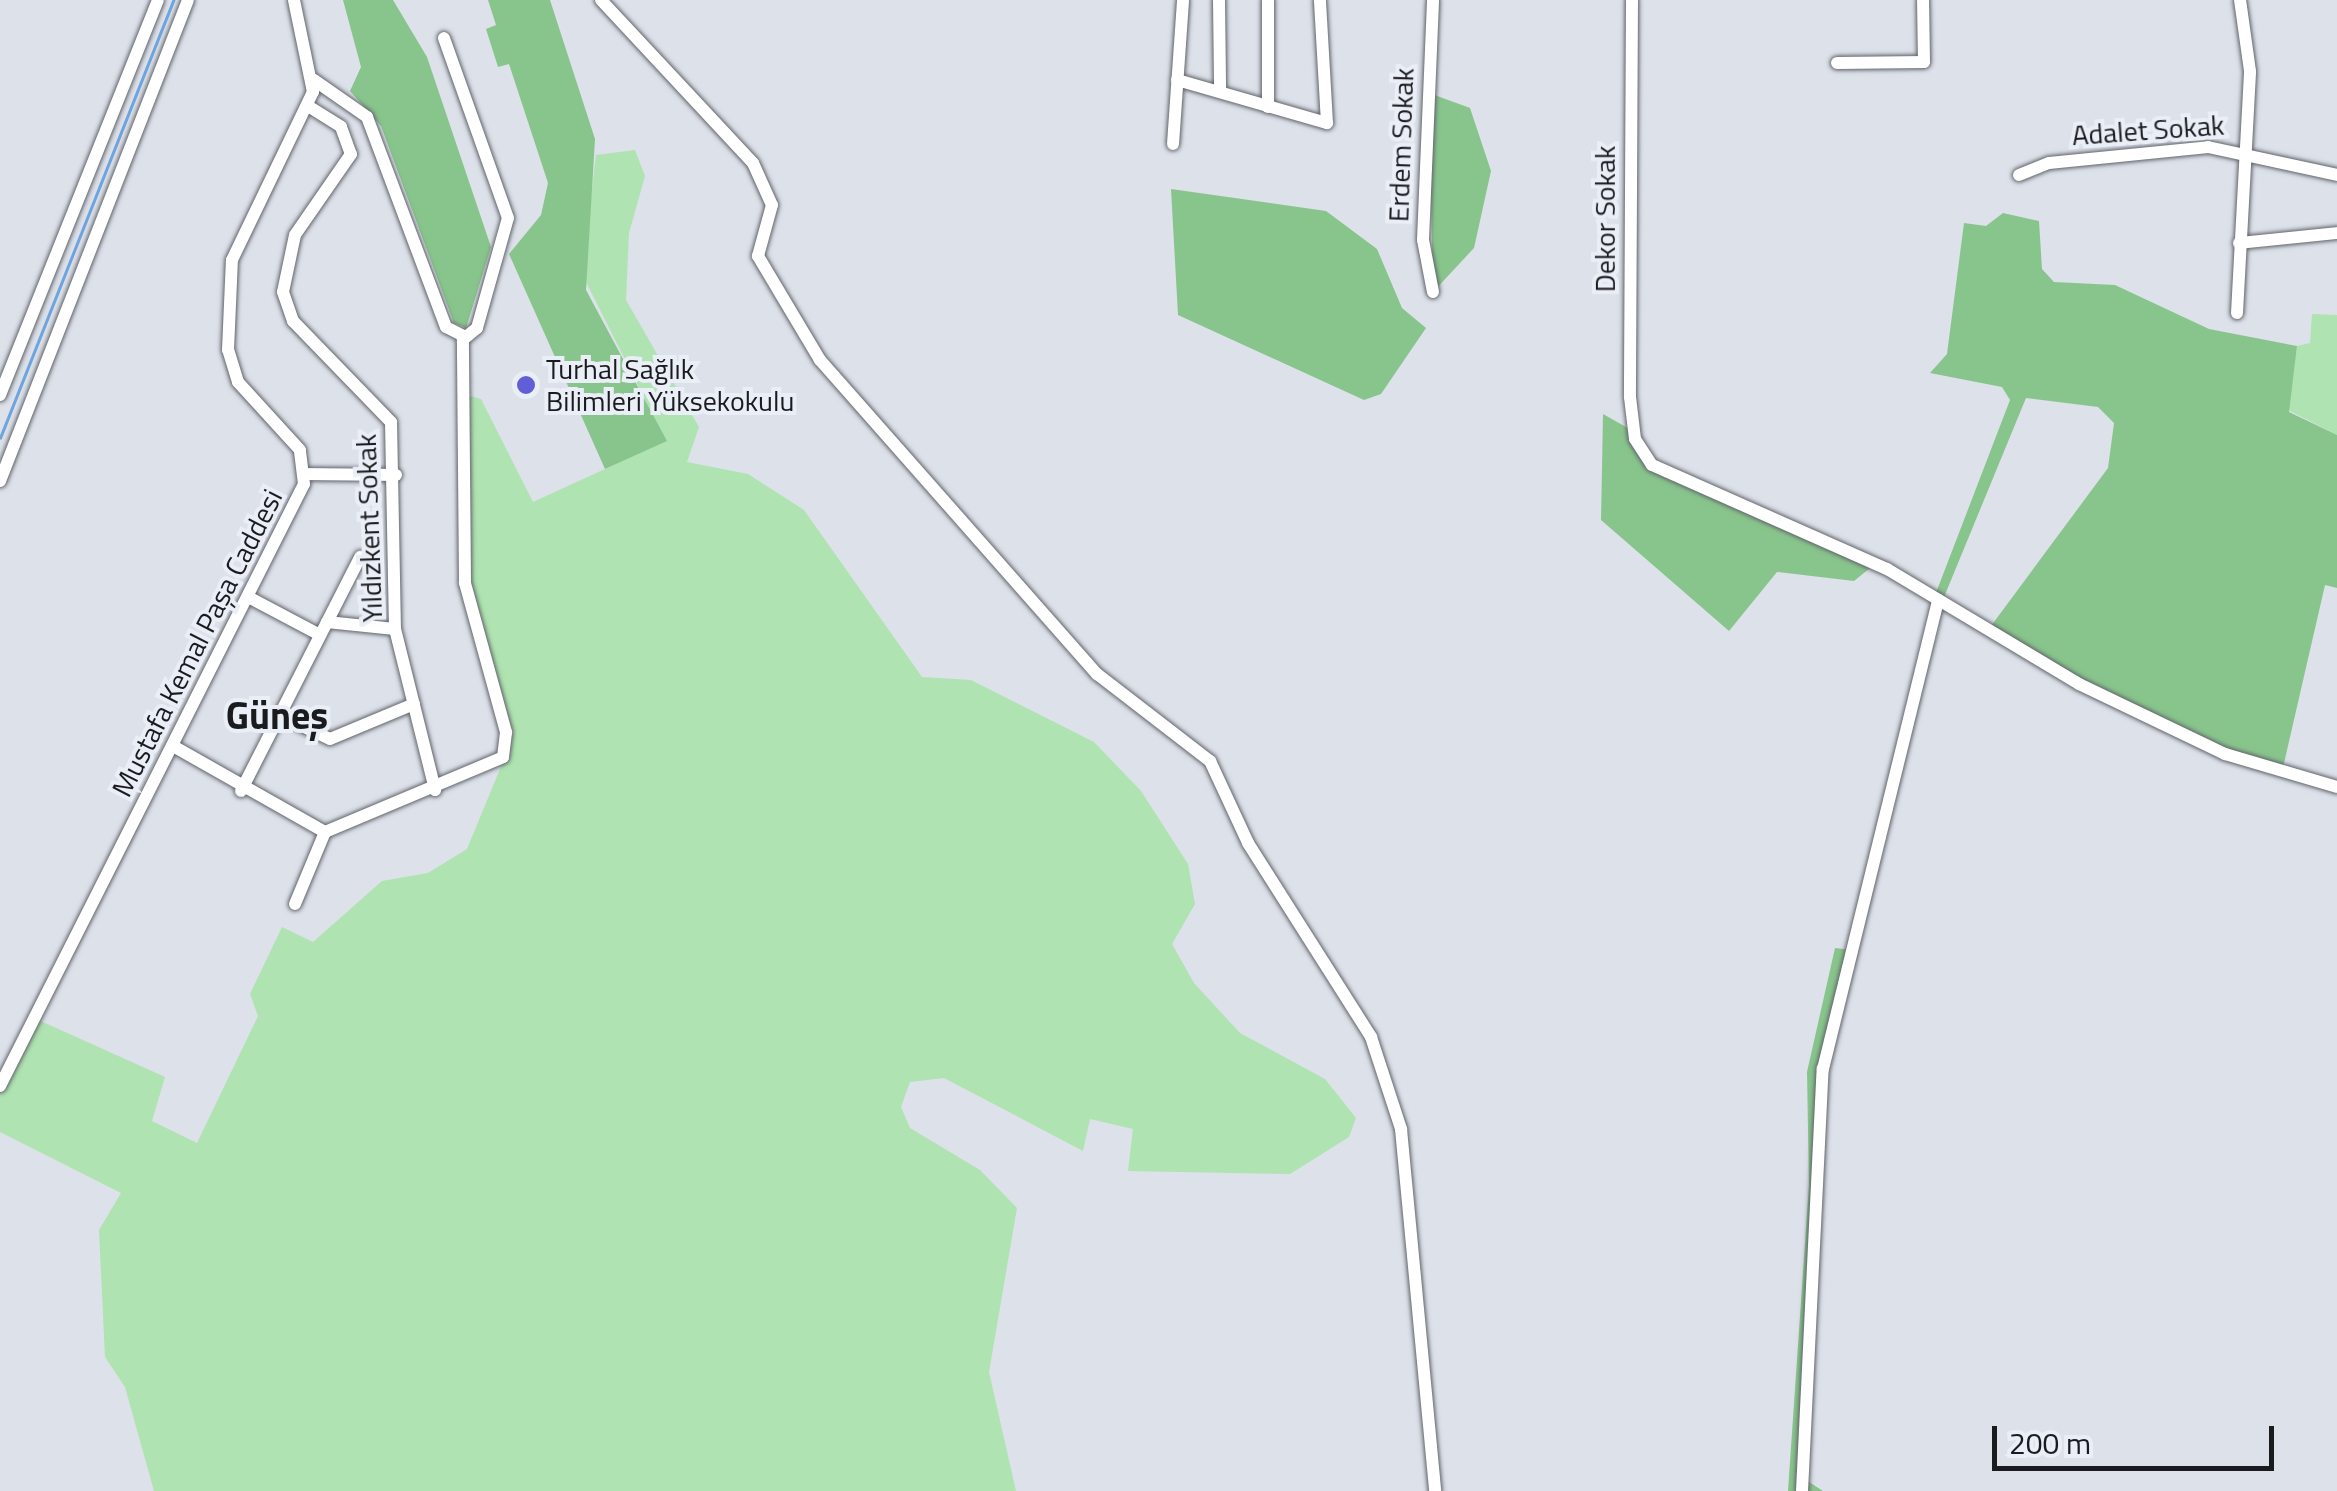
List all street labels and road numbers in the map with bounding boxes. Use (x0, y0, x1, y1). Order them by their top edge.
street label: Erdem Sokak (1382, 67, 1420, 223)
street label: Adalet Sokak (2071, 108, 2225, 152)
street label: Dekor Sokak (1588, 146, 1622, 292)
street label: Yıldızkent Sokak (349, 433, 389, 623)
street label: Mustafa Kemal Paşa Caddesi (105, 484, 289, 802)

